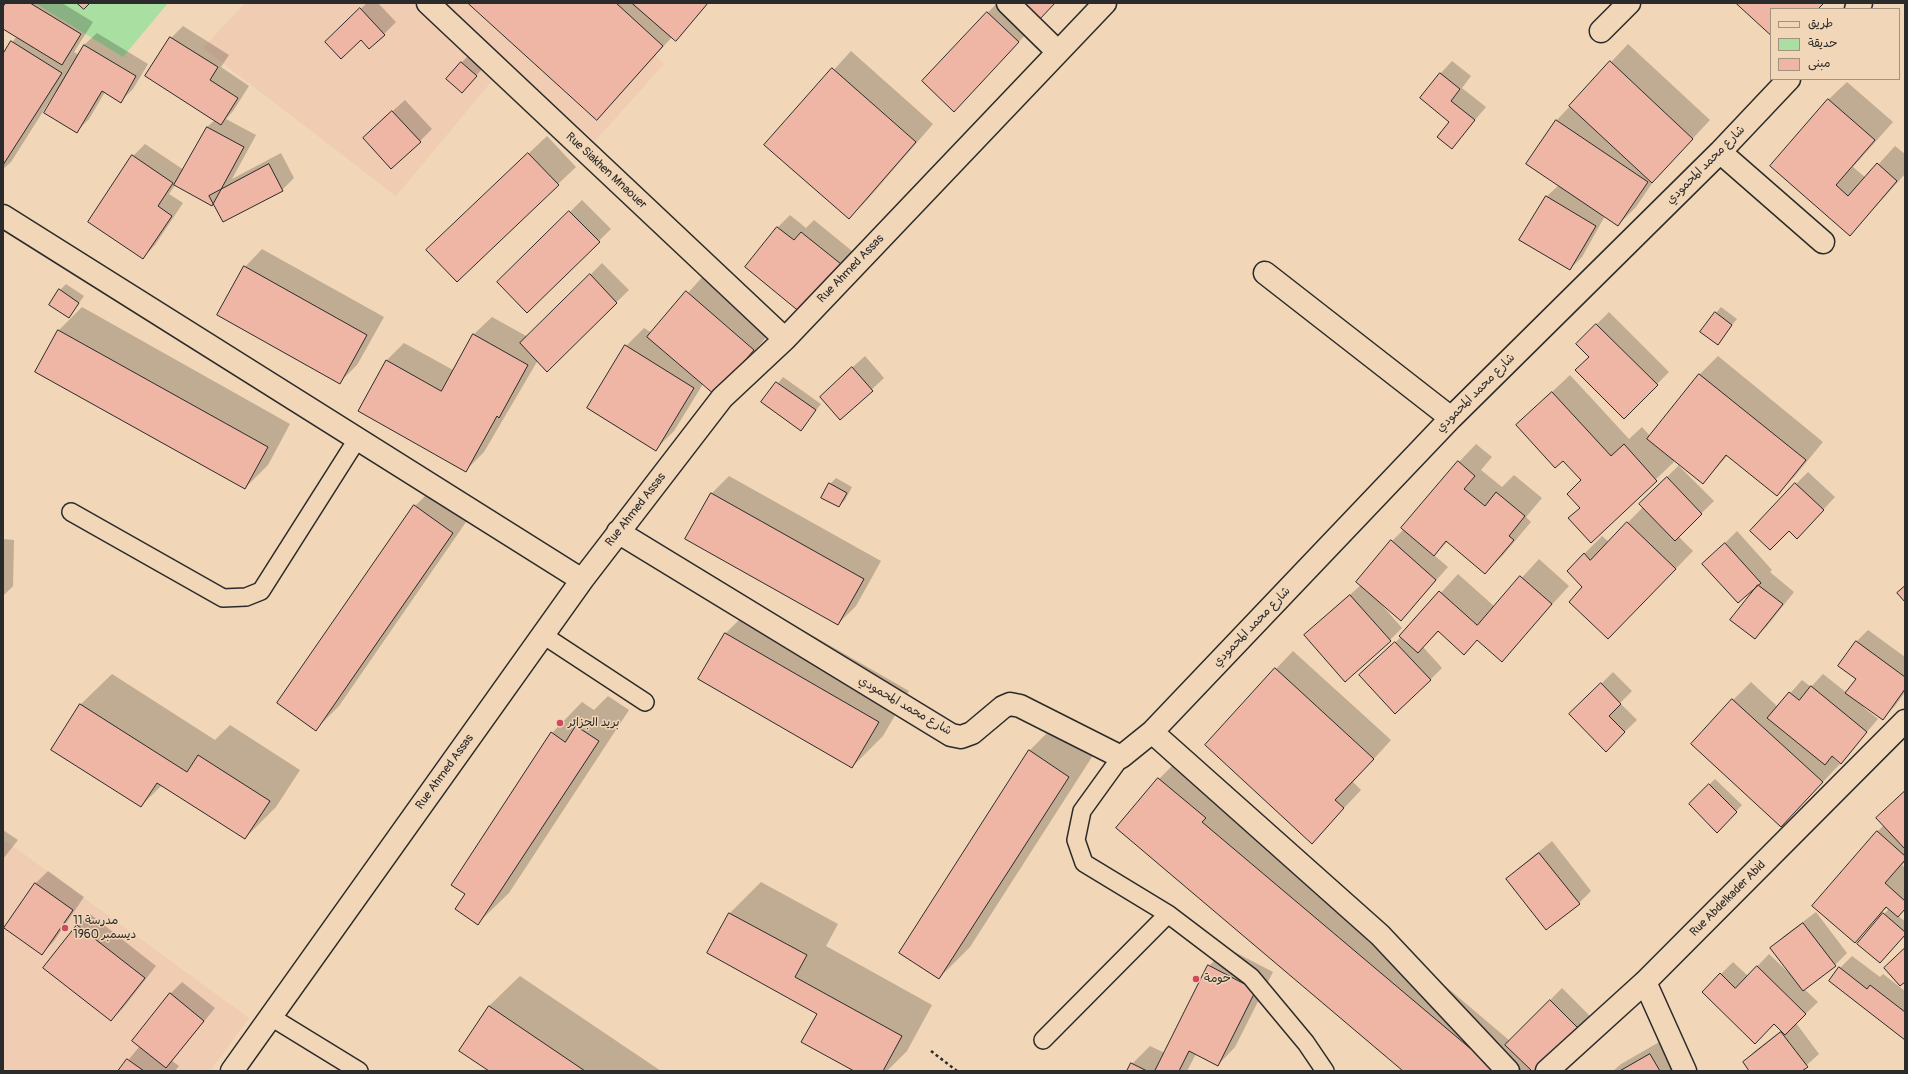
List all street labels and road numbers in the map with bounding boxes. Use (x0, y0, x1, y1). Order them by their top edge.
street label: شارع محمد المحمودي (1664, 123, 1748, 207)
street label: Rue Siakhen Mnaouer (562, 130, 650, 212)
street label: Rue Ahmed Assas (815, 232, 887, 306)
street label: شارع محمد المحمودي (1434, 351, 1518, 435)
street label: Rue Ahmed Assas (603, 470, 669, 550)
street label: شارع محمد المحمودي (1210, 584, 1294, 670)
street label: شارع محمد المحمودي (856, 673, 954, 739)
street label: Rue Ahmed Assas (413, 732, 477, 812)
street label: Rue Abdelkader Abid (1687, 858, 1769, 940)

